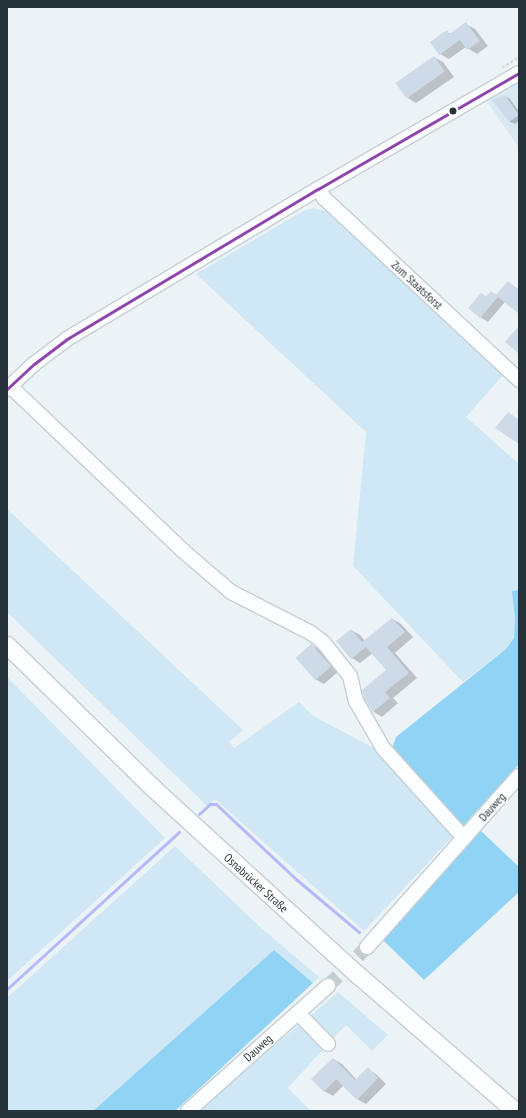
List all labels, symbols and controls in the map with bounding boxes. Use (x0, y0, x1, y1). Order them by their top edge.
unlabelled marker (448, 106, 458, 116)
street label: Zum Staatsforst (388, 258, 446, 312)
street label: Dauweg (476, 790, 508, 824)
street label: Osnabrücker Straße (221, 850, 291, 916)
street label: Dauweg (241, 1032, 275, 1064)

